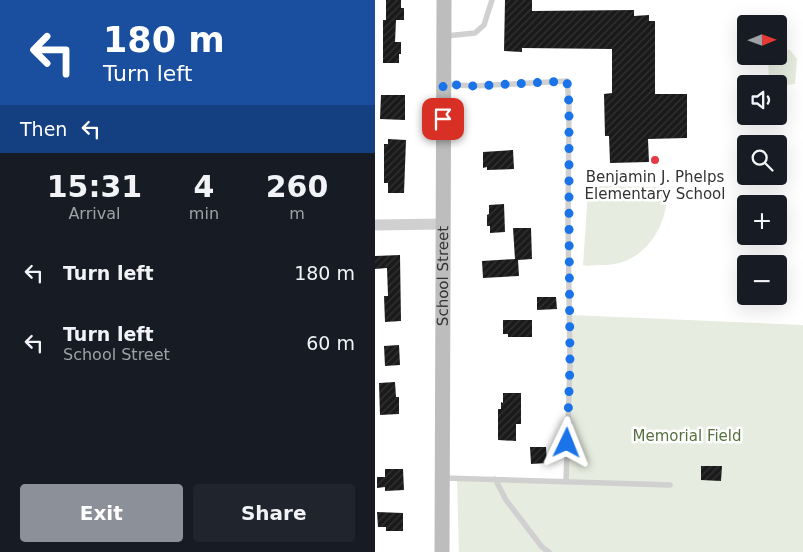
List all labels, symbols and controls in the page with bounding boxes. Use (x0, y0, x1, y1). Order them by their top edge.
north arrow (737, 15, 787, 65)
map controls (737, 15, 787, 305)
icon: left (20, 20, 85, 85)
text: 180 m (103, 20, 225, 60)
text: Turn left (103, 61, 192, 86)
button: sound (737, 75, 787, 125)
pin (422, 98, 464, 140)
icon: arrive (429, 105, 457, 133)
icon: left (77, 115, 105, 143)
text: Then (20, 118, 67, 140)
button: search (737, 135, 787, 185)
marker: Benjamin J. Phelps Elementary School (649, 154, 661, 166)
place label: Benjamin J. Phelps Elementary School (585, 168, 725, 203)
text: 15:31 (47, 169, 142, 204)
text: 4 (193, 169, 214, 204)
text: 260 (266, 169, 328, 204)
button: + (737, 195, 787, 245)
text: Arrival (68, 204, 120, 223)
text: min (189, 204, 219, 223)
text: m (289, 204, 305, 223)
street label: School Street (434, 226, 452, 326)
button: − (737, 255, 787, 305)
icon: left (20, 259, 48, 287)
text: Turn left (63, 262, 154, 284)
text: 180 m (294, 262, 355, 284)
text: Turn left (63, 323, 154, 345)
icon: left (20, 329, 48, 357)
text: 60 m (306, 332, 355, 354)
text: School Street (63, 345, 170, 364)
position arrow (540, 416, 592, 468)
park label: Memorial Field (632, 427, 742, 445)
button: Exit (20, 484, 183, 542)
button: Share (193, 484, 355, 542)

